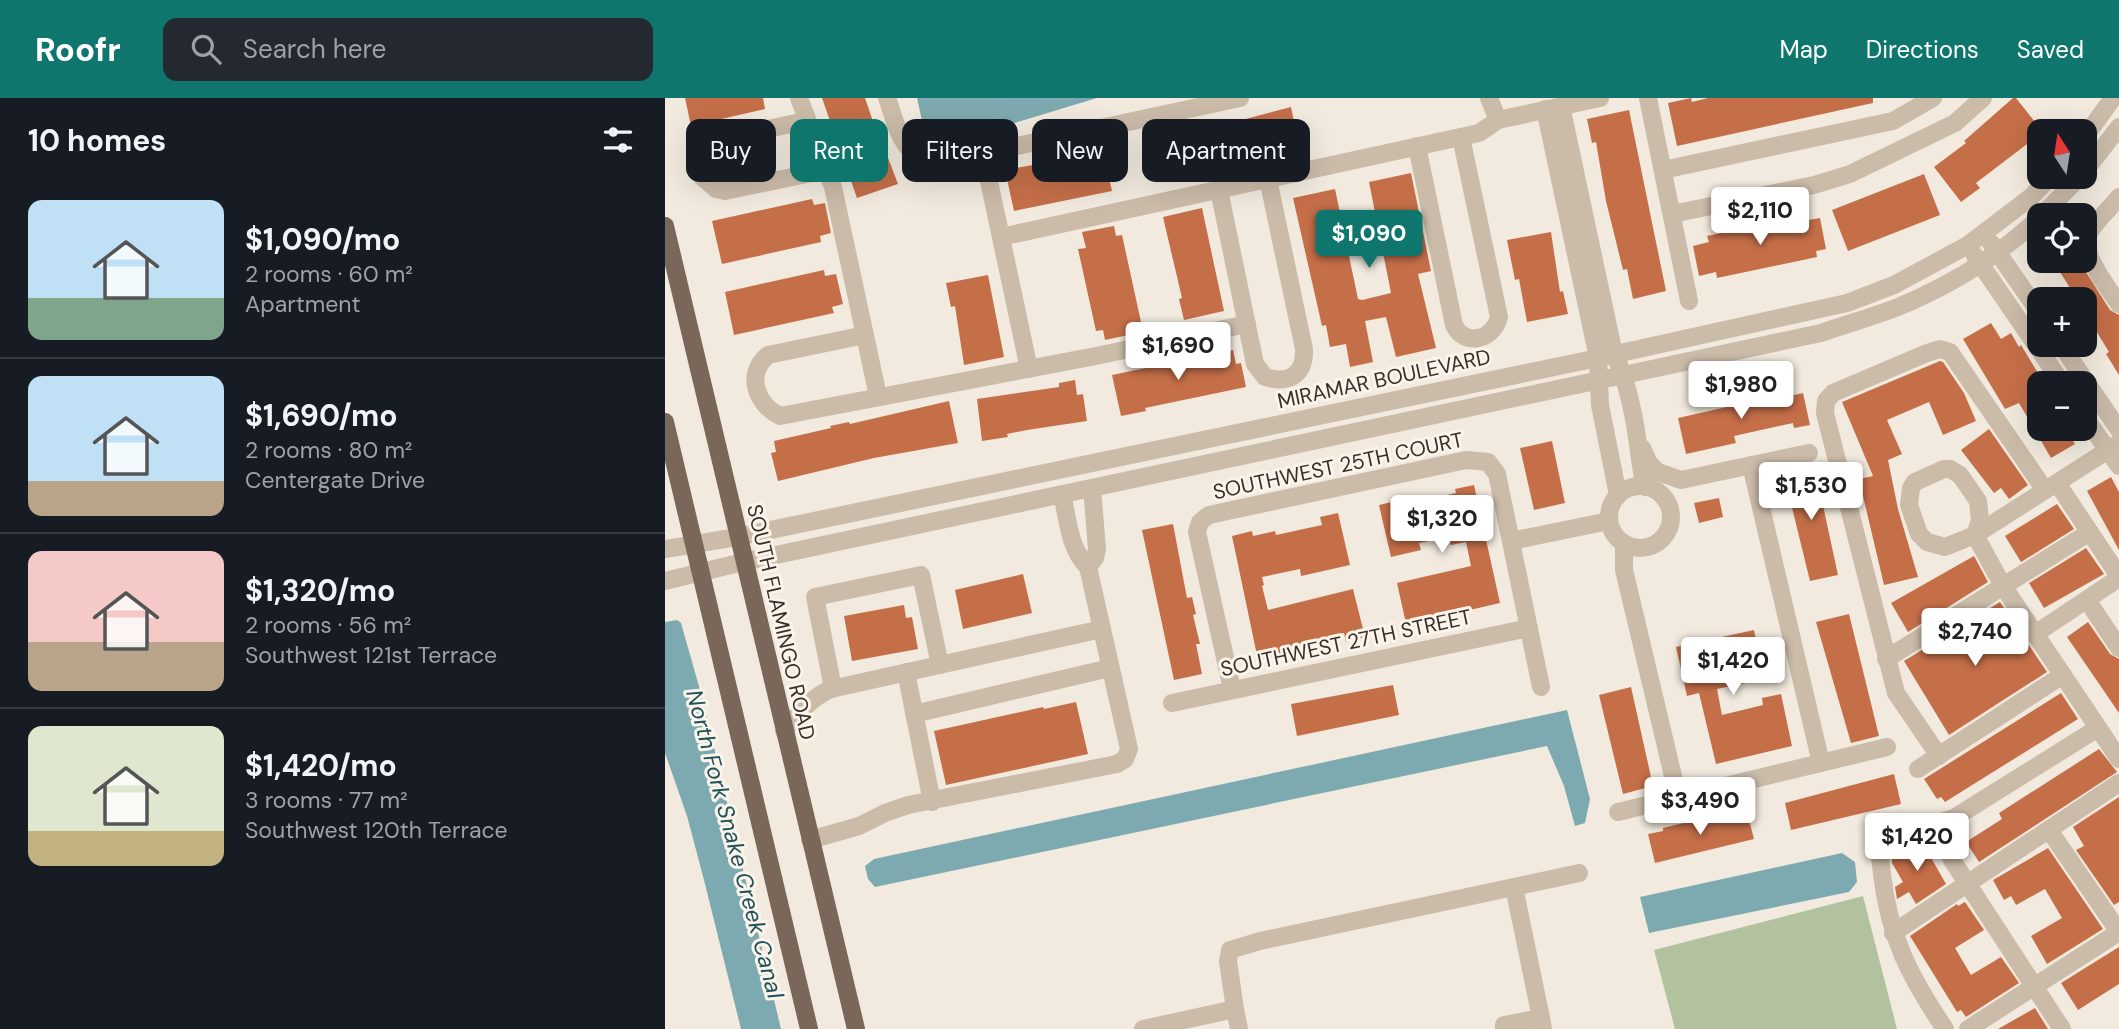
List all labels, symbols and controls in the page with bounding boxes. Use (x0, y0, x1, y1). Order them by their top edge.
search box (163, 18, 653, 81)
text: Roofr (35, 28, 121, 71)
icon: search (187, 30, 225, 68)
text: Search here (243, 32, 386, 66)
text: Map (1780, 34, 1828, 65)
text: Directions (1866, 34, 1979, 65)
text: Saved (2017, 34, 2084, 65)
chip: Buy (686, 119, 776, 182)
chip: Rent (790, 119, 888, 182)
chip: Filters (902, 119, 1018, 182)
chip: New (1032, 119, 1128, 182)
chip: Apartment (1142, 119, 1310, 182)
north arrow (2027, 119, 2097, 189)
map controls (2027, 119, 2097, 441)
text: 10 homes (28, 121, 166, 160)
icon: filters (599, 121, 637, 159)
pin: $2,110 (1703, 188, 1817, 247)
text: $2,110 (1727, 195, 1793, 225)
button: locate (2027, 203, 2097, 273)
pin: $1,090 (1312, 211, 1426, 270)
text: $1,090 (1332, 218, 1406, 248)
text: $1,090/mo (245, 220, 400, 259)
icon: home (84, 228, 168, 312)
text: 2 rooms · 60 m² (245, 259, 413, 289)
button: + (2027, 287, 2097, 357)
text: Apartment (245, 289, 360, 319)
pin: $1,690 (1121, 322, 1235, 382)
text: $1,690 (1142, 330, 1214, 360)
street label: MIRAMAR BOULEVARD (1275, 343, 1493, 415)
pin: $1,980 (1684, 362, 1798, 421)
text: $1,980 (1704, 369, 1778, 399)
button: − (2027, 371, 2097, 441)
text: $1,690/mo (245, 396, 398, 435)
icon: home (84, 404, 168, 488)
street label: SOUTHWEST 25TH COURT (1210, 426, 1466, 506)
text: 2 rooms · 80 m² (245, 435, 412, 465)
pin: $1,530 (1754, 462, 1868, 522)
text: Centergate Drive (245, 465, 425, 495)
text: $1,530 (1775, 470, 1847, 500)
pin: $1,320 (1385, 496, 1499, 555)
street label: SOUTH FLAMINGO ROAD (740, 501, 822, 743)
text: $1,320 (1406, 503, 1478, 533)
text: $1,320/mo (245, 571, 395, 610)
icon: home (84, 579, 168, 663)
street label: SOUTHWEST 27TH STREET (1218, 603, 1474, 683)
pin: $2,740 (1918, 608, 2032, 668)
text: 2 rooms · 56 m² (245, 610, 411, 640)
text: $2,740 (1937, 616, 2013, 646)
pin: $1,420 (1676, 638, 1790, 697)
text: Southwest 121st Terrace (245, 640, 497, 670)
text: $1,420 (1697, 645, 1769, 675)
water label: North Fork Snake Creek Canal (679, 686, 791, 1002)
text: $1,420/mo (245, 746, 397, 785)
icon: home (84, 754, 168, 838)
pin: $3,490 (1643, 778, 1757, 837)
text: 3 rooms · 77 m² (245, 785, 408, 815)
text: $3,490 (1660, 785, 1740, 815)
pin: $1,420 (1860, 814, 1974, 873)
text: Southwest 120th Terrace (245, 815, 508, 845)
text: $1,420 (1881, 821, 1953, 851)

